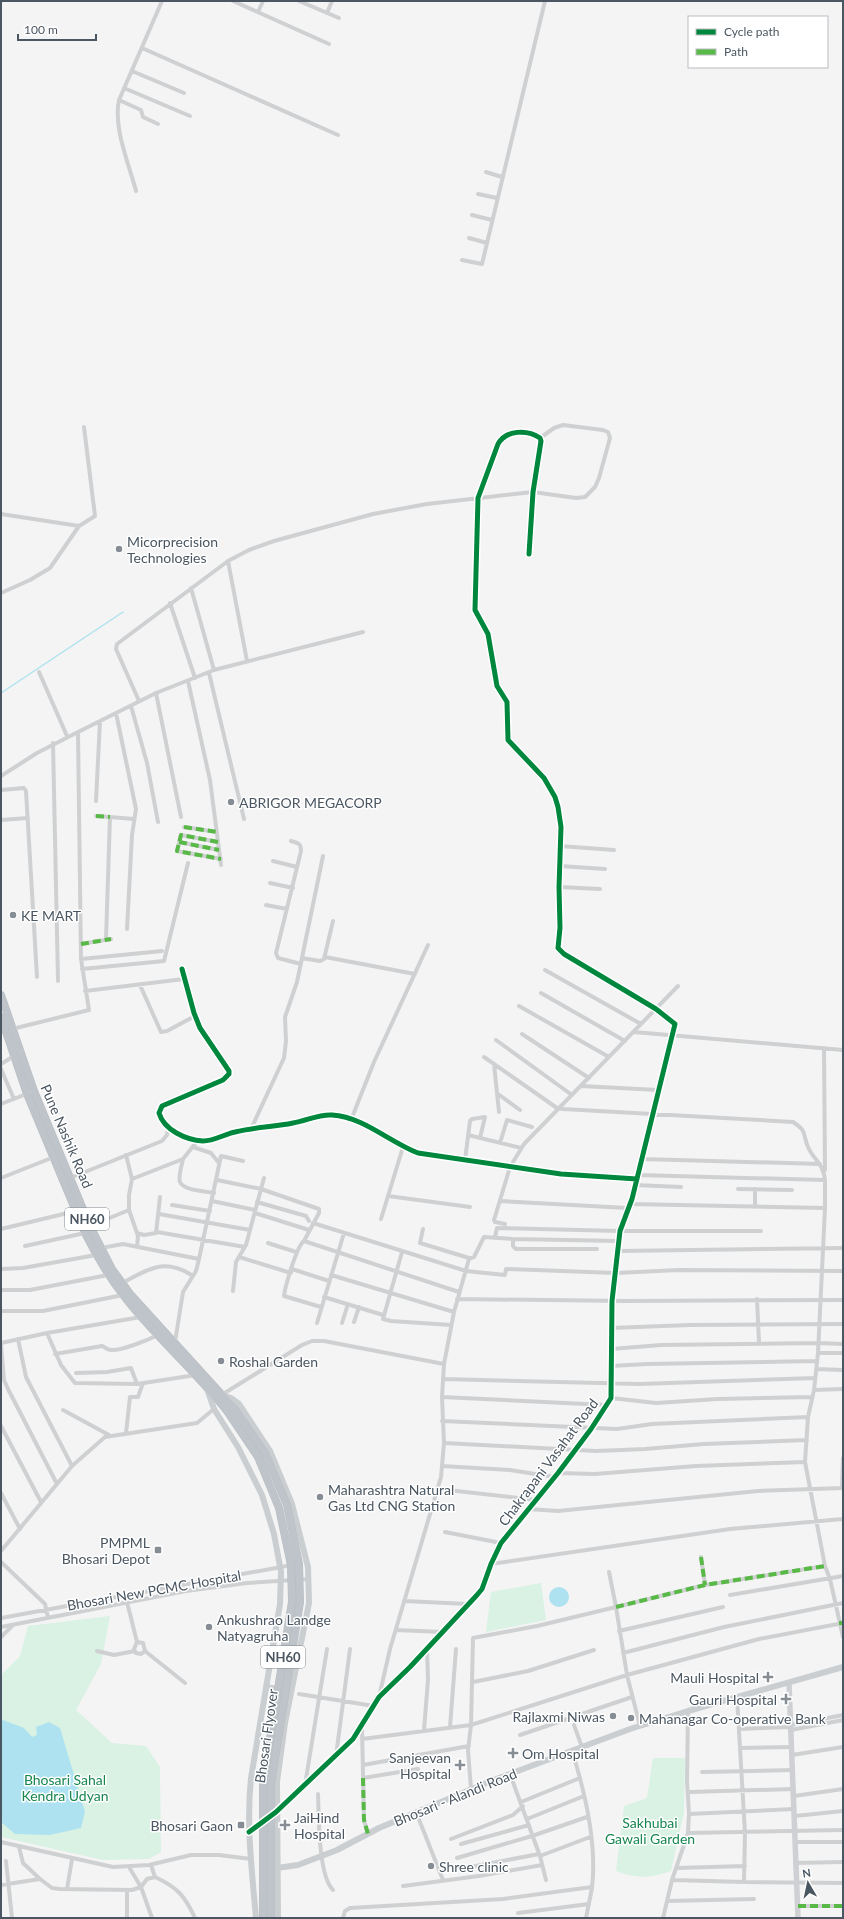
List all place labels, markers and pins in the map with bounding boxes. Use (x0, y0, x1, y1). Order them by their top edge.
place label: Micorprecision Technologies (127, 533, 218, 566)
marker: Micorprecision Technologies (114, 544, 124, 554)
place label: ABRIGOR MEGACORP (239, 794, 382, 811)
marker: ABRIGOR MEGACORP (226, 797, 236, 807)
place label: KE MART (21, 907, 82, 924)
marker: KE MART (8, 910, 18, 920)
place label: Roshal Garden (229, 1353, 318, 1370)
marker: Roshal Garden (216, 1356, 226, 1366)
place label: Maharashtra Natural Gas Ltd CNG Station (328, 1481, 455, 1514)
marker: Maharashtra Natural Gas Ltd CNG Station (315, 1492, 325, 1502)
place label: PMPML Bhosari Depot (62, 1534, 150, 1567)
marker: PMPML Bhosari Depot (153, 1545, 163, 1555)
place label: Ankushrao Landge Natyagruha (217, 1611, 331, 1644)
marker: Ankushrao Landge Natyagruha (204, 1622, 214, 1632)
place label: Mauli Hospital (670, 1669, 759, 1686)
marker: Mauli Hospital (762, 1671, 774, 1683)
place label: Gauri Hospital (689, 1691, 777, 1708)
marker: Gauri Hospital (780, 1693, 792, 1705)
place label: Rajlaxmi Niwas (512, 1708, 605, 1725)
place label: Mahanagar Co-operative Bank (639, 1710, 827, 1727)
marker: Rajlaxmi Niwas (608, 1711, 618, 1721)
marker: Mahanagar Co-operative Bank (626, 1713, 636, 1723)
place label: Om Hospital (522, 1745, 599, 1762)
marker: Om Hospital (507, 1747, 519, 1759)
place label: Sanjeevan Hospital (389, 1749, 451, 1782)
marker: Sanjeevan Hospital (454, 1759, 466, 1771)
place label: JaiHind Hospital (294, 1809, 345, 1842)
place label: Bhosari Gaon (150, 1817, 233, 1834)
marker: JaiHind Hospital (279, 1819, 291, 1831)
marker: Bhosari Gaon (236, 1820, 246, 1830)
place label: Shree clinic (439, 1858, 509, 1875)
marker: Shree clinic (426, 1861, 436, 1871)

